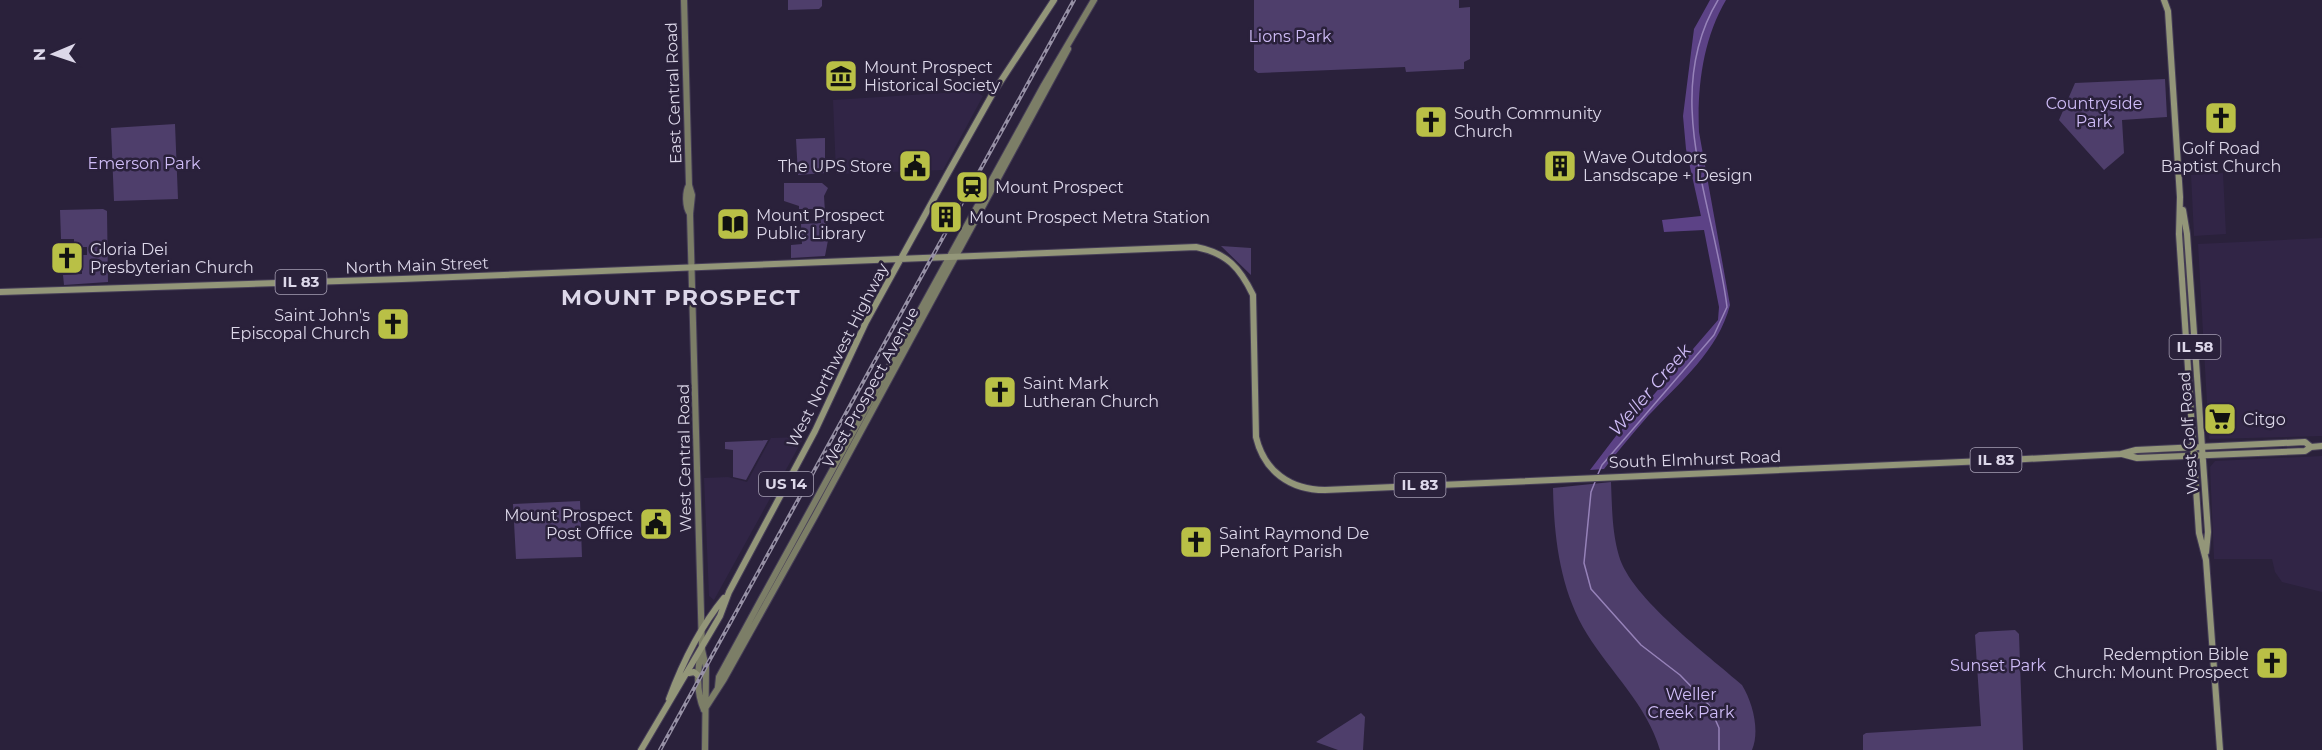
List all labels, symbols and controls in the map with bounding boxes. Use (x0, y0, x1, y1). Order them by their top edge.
street label: East Central Road (662, 22, 685, 164)
north arrow (24, 24, 84, 84)
park label: Lions Park (1248, 27, 1332, 46)
text: N (30, 48, 49, 61)
museum icon: Mount Prospect Historical Society (823, 58, 859, 94)
place label: Mount Prospect Historical Society (864, 58, 1001, 95)
park label: Countryside Park (2046, 94, 2142, 131)
church icon: Golf Road Baptist Church (2203, 100, 2239, 136)
church icon: South Community Church (1413, 104, 1449, 140)
place label: South Community Church (1454, 104, 1602, 141)
place label: Golf Road Baptist Church (2161, 139, 2281, 176)
public building icon: The UPS Store (897, 148, 933, 184)
building icon: Wave Outdoors Lansdscape + Design (1542, 148, 1578, 184)
place label: Wave Outdoors Lansdscape + Design (1583, 148, 1752, 185)
park label: Emerson Park (87, 154, 201, 173)
place label: The UPS Store (778, 157, 892, 176)
station icon: Mount Prospect (954, 169, 990, 205)
place label: Mount Prospect (995, 178, 1124, 197)
building icon: Mount Prospect Metra Station (928, 199, 964, 235)
library icon: Mount Prospect Public Library (715, 206, 751, 242)
place label: Mount Prospect Public Library (756, 206, 885, 243)
place label: Mount Prospect Metra Station (969, 208, 1210, 227)
church icon: Gloria Dei Presbyterian Church (49, 240, 85, 276)
place label: Gloria Dei Presbyterian Church (90, 240, 254, 277)
street label: North Main Street (345, 253, 490, 277)
street label: West Northwest Highway (783, 260, 892, 451)
road number: IL 83 (276, 270, 326, 294)
district label: MOUNT PROSPECT (561, 284, 801, 311)
street label: West Prospect Avenue (818, 304, 923, 471)
place label: Saint John's Episcopal Church (230, 306, 370, 343)
church icon: Saint John's Episcopal Church (375, 306, 411, 342)
road number: IL 58 (2170, 335, 2220, 359)
water label: Weller Creek (1604, 339, 1697, 440)
street label: West Golf Road (2175, 371, 2202, 495)
church icon: Saint Mark Lutheran Church (982, 374, 1018, 410)
place label: Saint Mark Lutheran Church (1023, 374, 1159, 411)
street label: West Central Road (674, 384, 695, 532)
supermarket icon: Citgo (2202, 401, 2238, 437)
place label: Citgo (2243, 410, 2286, 429)
street label: South Elmhurst Road (1609, 447, 1781, 472)
road number: IL 83 (1970, 448, 2022, 472)
road number: US 14 (759, 472, 813, 496)
road number: IL 83 (1394, 473, 1446, 497)
place label: Mount Prospect Post Office (504, 506, 633, 543)
public building icon: Mount Prospect Post Office (638, 506, 674, 542)
church icon: Saint Raymond De Penafort Parish (1178, 524, 1214, 560)
place label: Saint Raymond De Penafort Parish (1219, 524, 1369, 561)
place label: Redemption Bible Church: Mount Prospect (2054, 645, 2249, 682)
church icon: Redemption Bible Church: Mount Prospect (2254, 645, 2290, 681)
park label: Sunset Park (1950, 656, 2046, 675)
park label: Weller Creek Park (1647, 685, 1735, 722)

